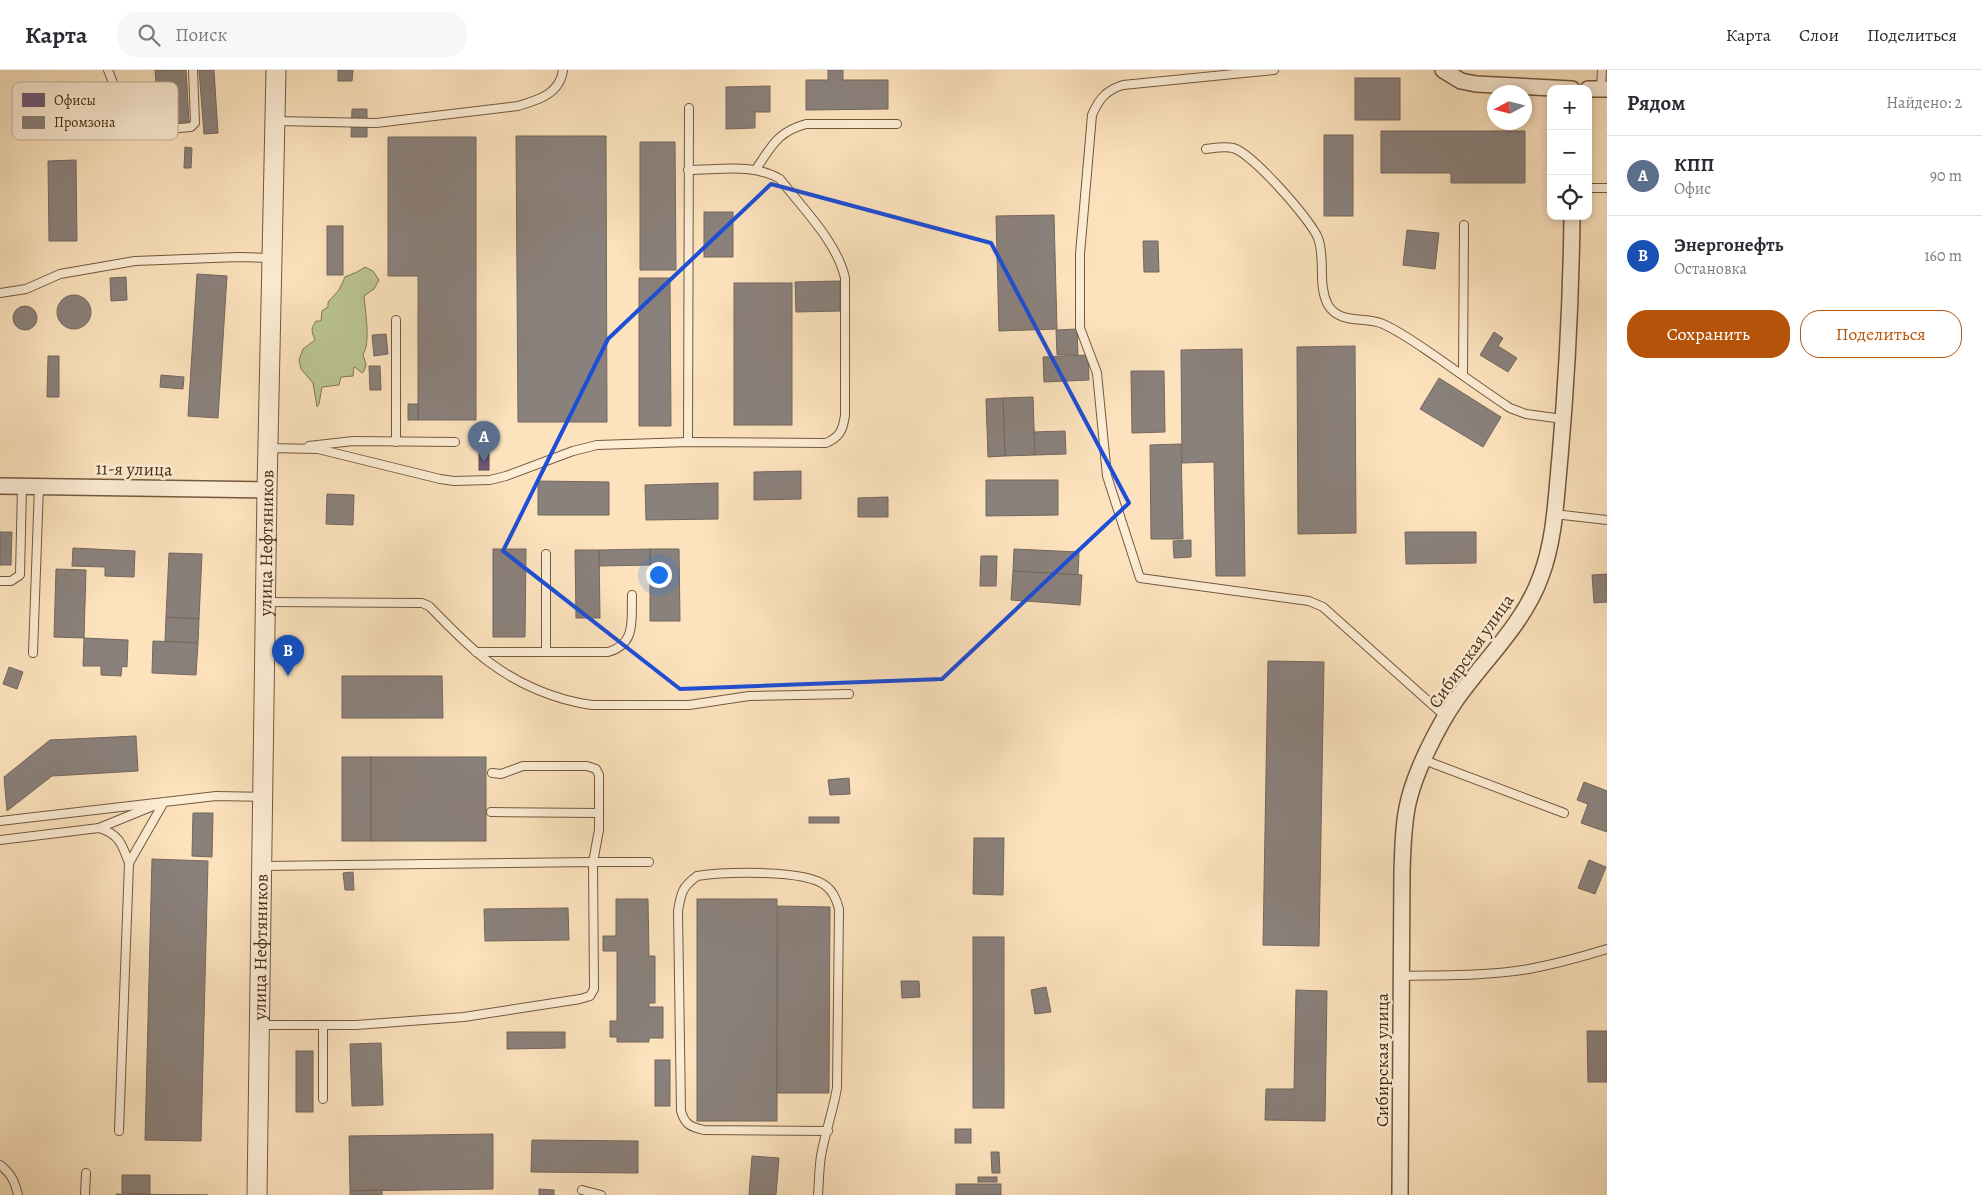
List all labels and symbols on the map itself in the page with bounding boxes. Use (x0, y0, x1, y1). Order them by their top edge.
legend (12, 82, 178, 140)
north arrow (1487, 85, 1532, 130)
text: Офисы (54, 91, 96, 110)
text: Промзона (54, 113, 116, 132)
pin: A (468, 421, 500, 462)
street label: 11-я улица (95, 456, 173, 482)
street label: улица Нефтяников (253, 470, 279, 617)
your location (646, 562, 672, 588)
street label: Сибирская улица (1423, 589, 1520, 713)
pin: B (272, 635, 304, 676)
street label: улица Нефтяников (247, 874, 274, 1021)
street label: Сибирская улица (1370, 992, 1394, 1127)

